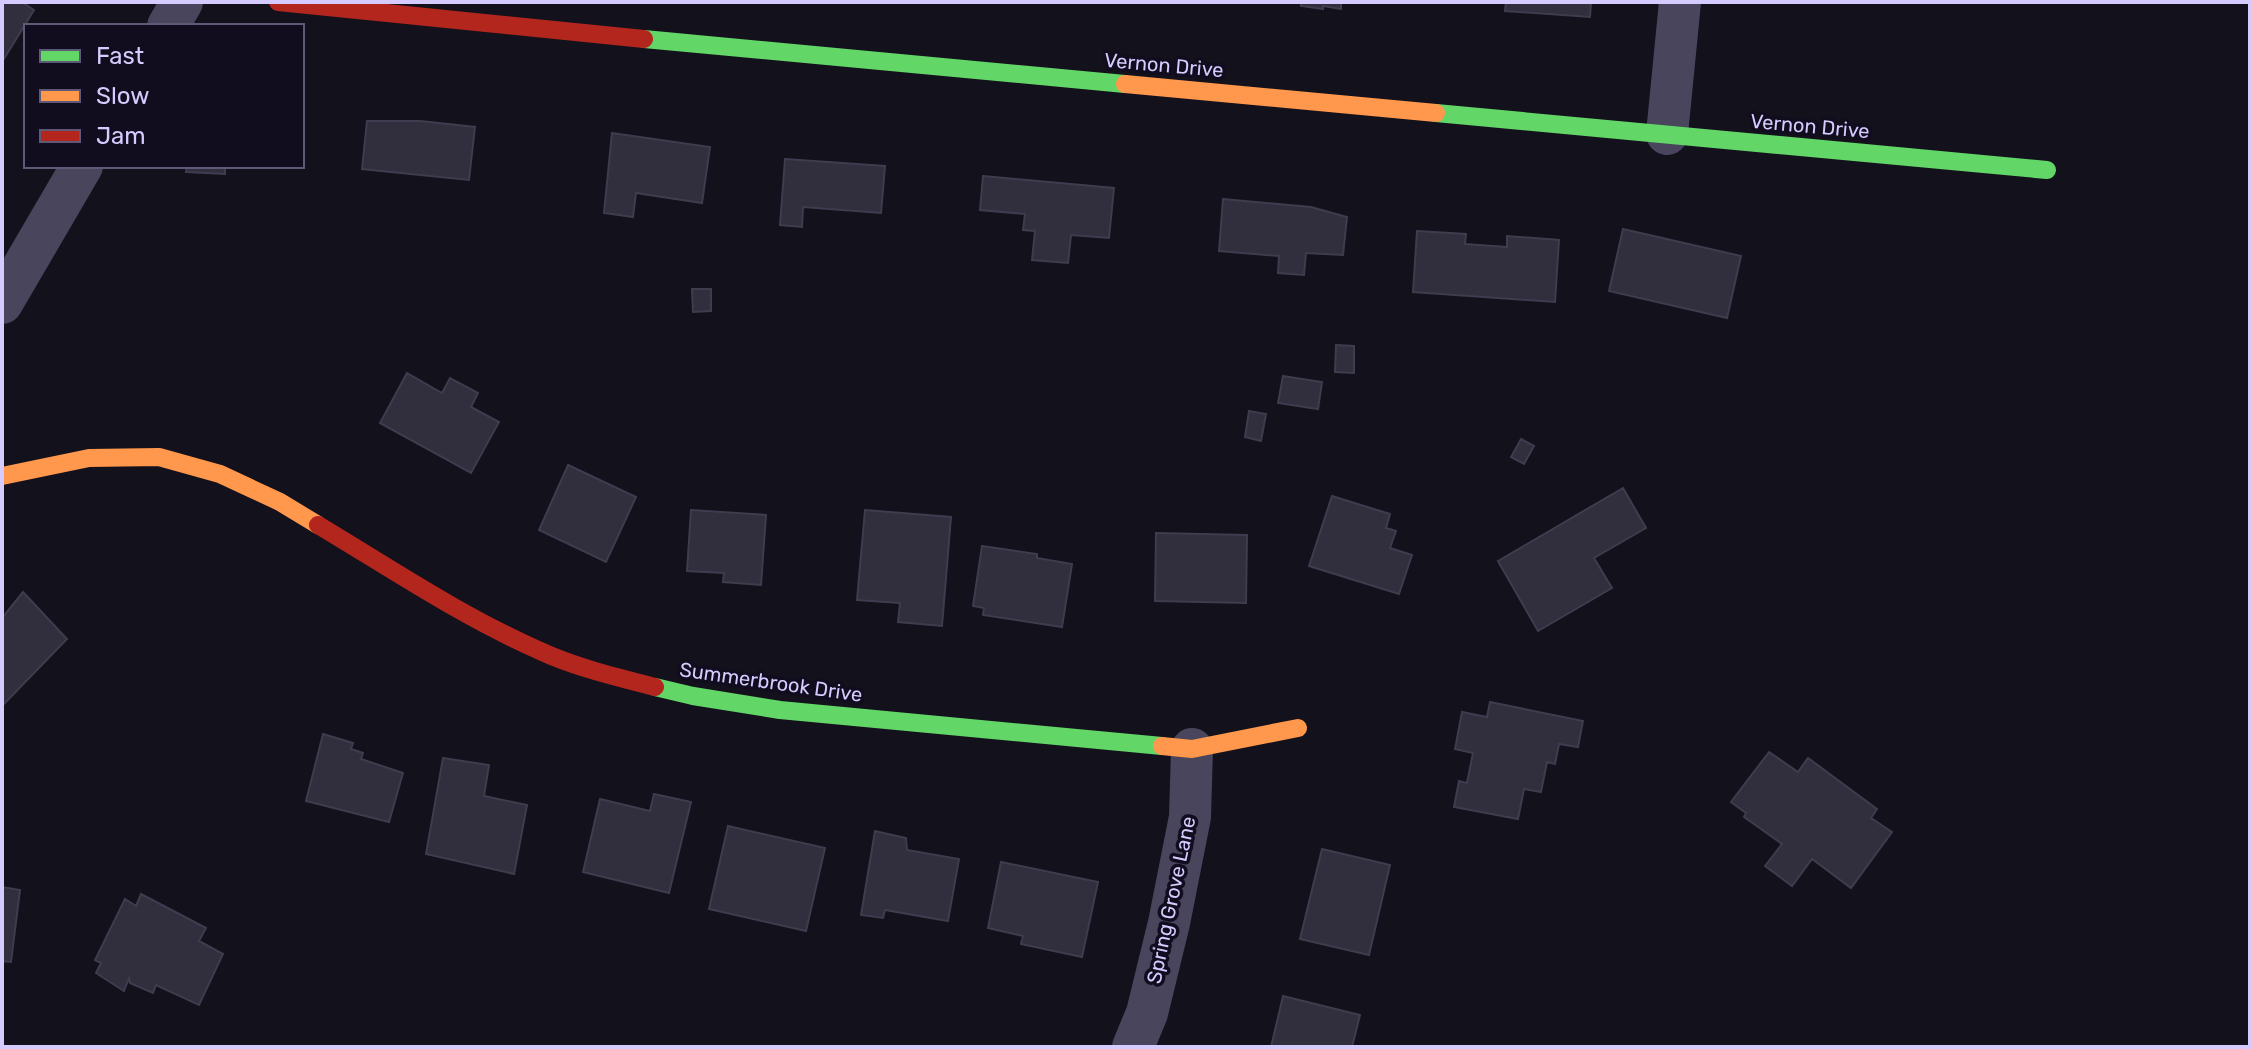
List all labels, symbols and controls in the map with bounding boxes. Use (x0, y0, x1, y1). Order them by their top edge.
legend (24, 24, 304, 168)
text: Fast (96, 42, 144, 70)
street label: Vernon Drive (1103, 48, 1225, 82)
text: Slow (96, 82, 149, 110)
street label: Vernon Drive (1749, 109, 1871, 143)
text: Jam (96, 122, 146, 150)
street label: Summerbrook Drive (678, 657, 864, 707)
street label: Spring Grove Lane (1142, 814, 1200, 986)

